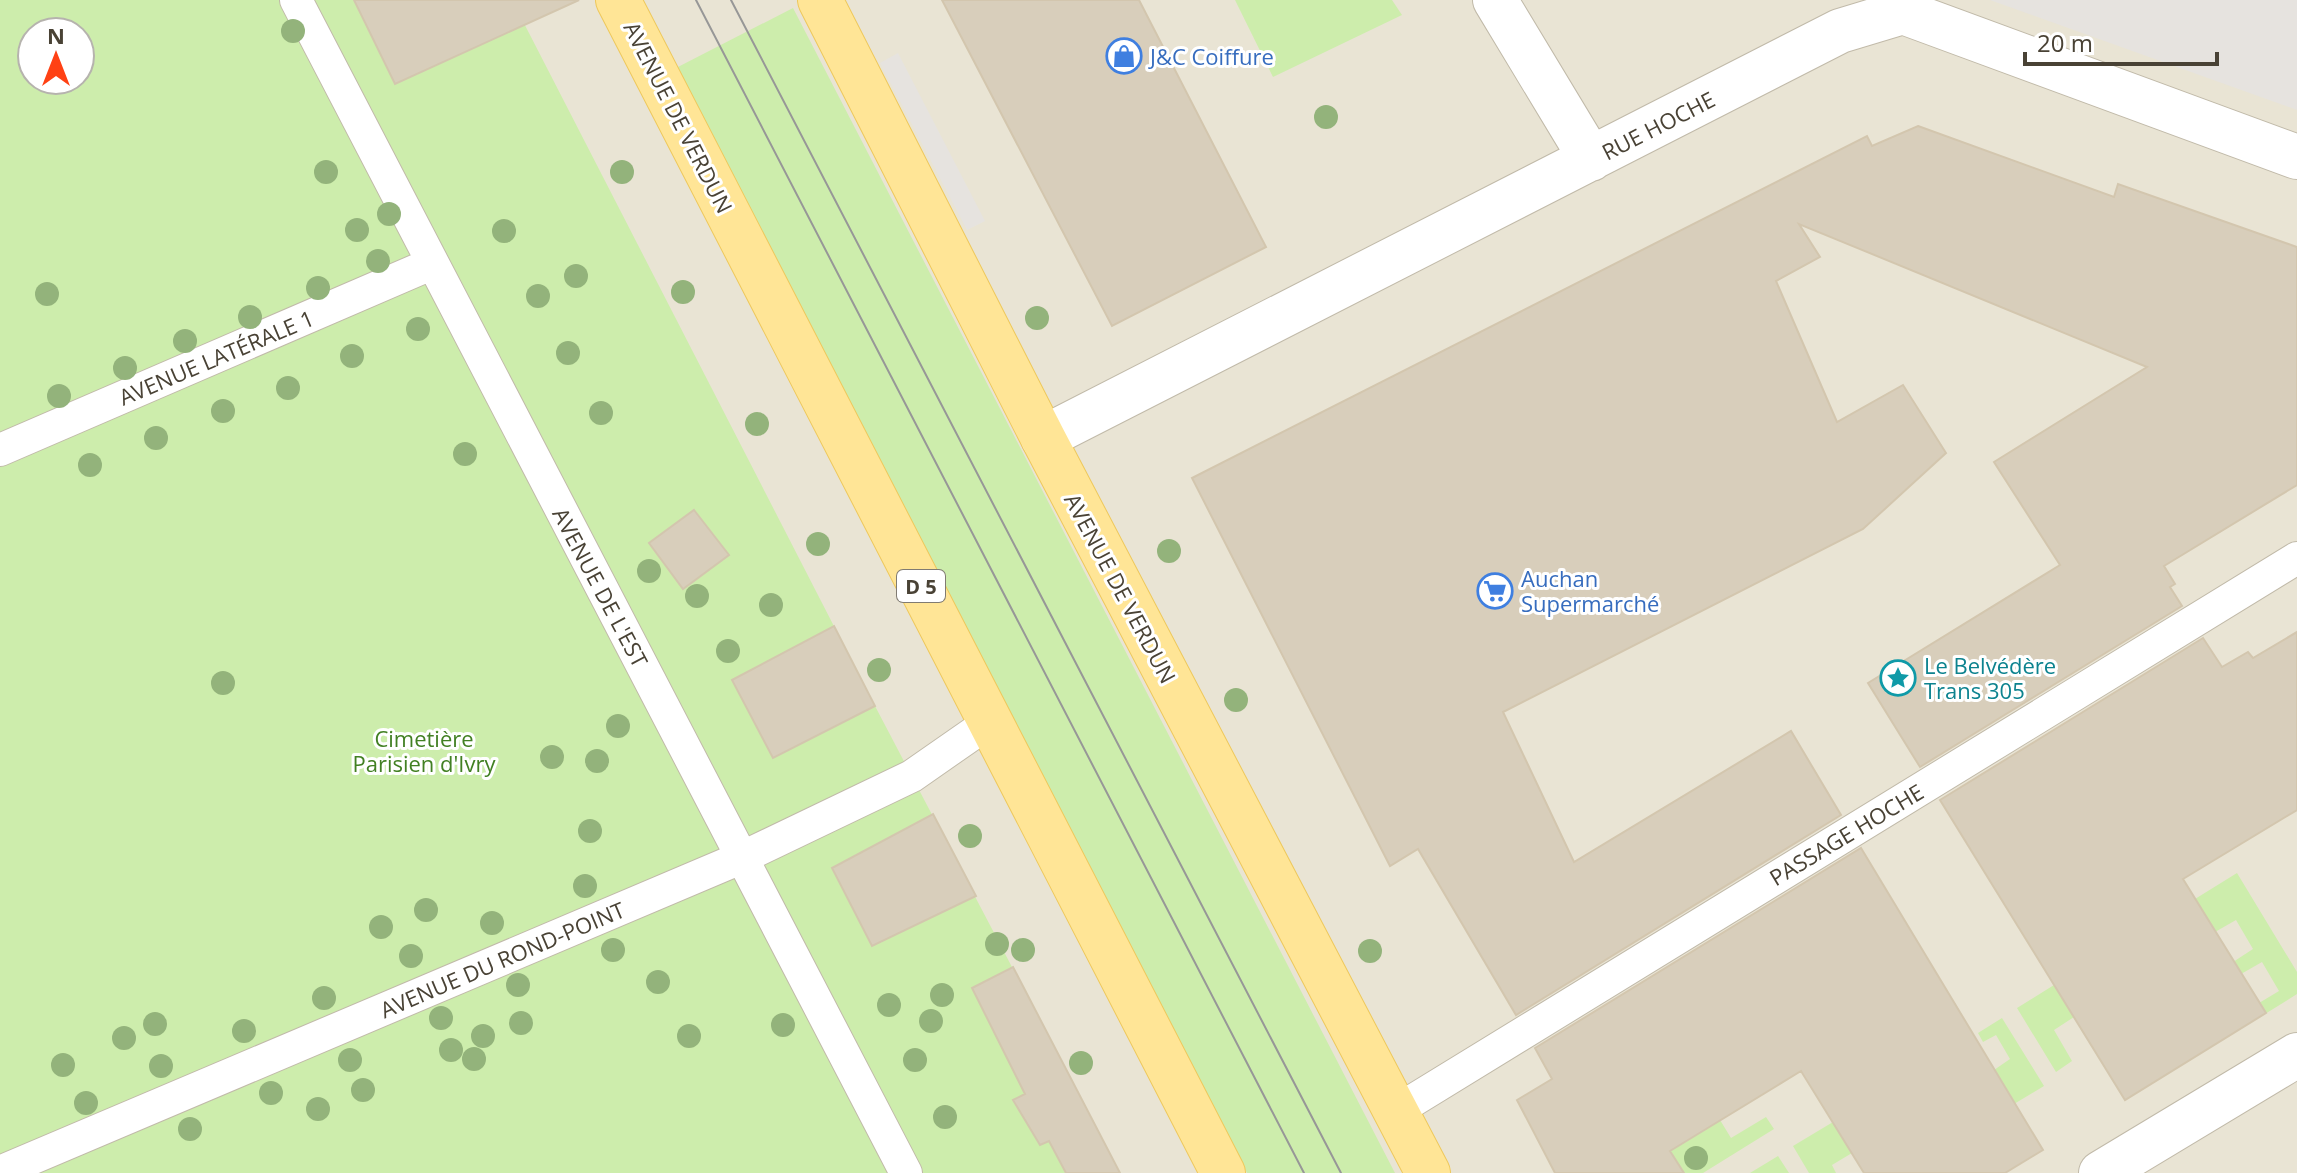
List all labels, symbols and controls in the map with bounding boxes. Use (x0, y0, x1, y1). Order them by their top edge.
north arrow (16, 16, 96, 96)
street label: AVENUE DE VERDUN (618, 16, 740, 218)
scale bar (2025, 16, 2217, 66)
text: N (47, 20, 65, 50)
text: 20 m (2037, 26, 2093, 59)
shop icon: J&C Coiffure (1105, 37, 1143, 75)
place label: J&C Coiffure (1148, 41, 1274, 71)
street label: RUE HOCHE (1596, 84, 1720, 166)
street label: AVENUE LATÉRALE 1 (114, 302, 318, 412)
street label: AVENUE DE VERDUN (1058, 488, 1184, 688)
street label: AVENUE DE L'EST (546, 502, 656, 672)
place label: Auchan Supermarché (1521, 563, 1659, 618)
road number: D 5 (897, 570, 945, 602)
supermarket icon: Auchan Supermarché (1476, 572, 1514, 610)
place label: Le Belvédère Trans 305 (1924, 650, 2056, 705)
place icon: Le Belvédère Trans 305 (1879, 659, 1917, 697)
park label: Cimetière Parisien d'Ivry (352, 723, 496, 778)
street label: PASSAGE HOCHE (1763, 776, 1929, 892)
street label: AVENUE DU ROND-POINT (375, 894, 629, 1024)

